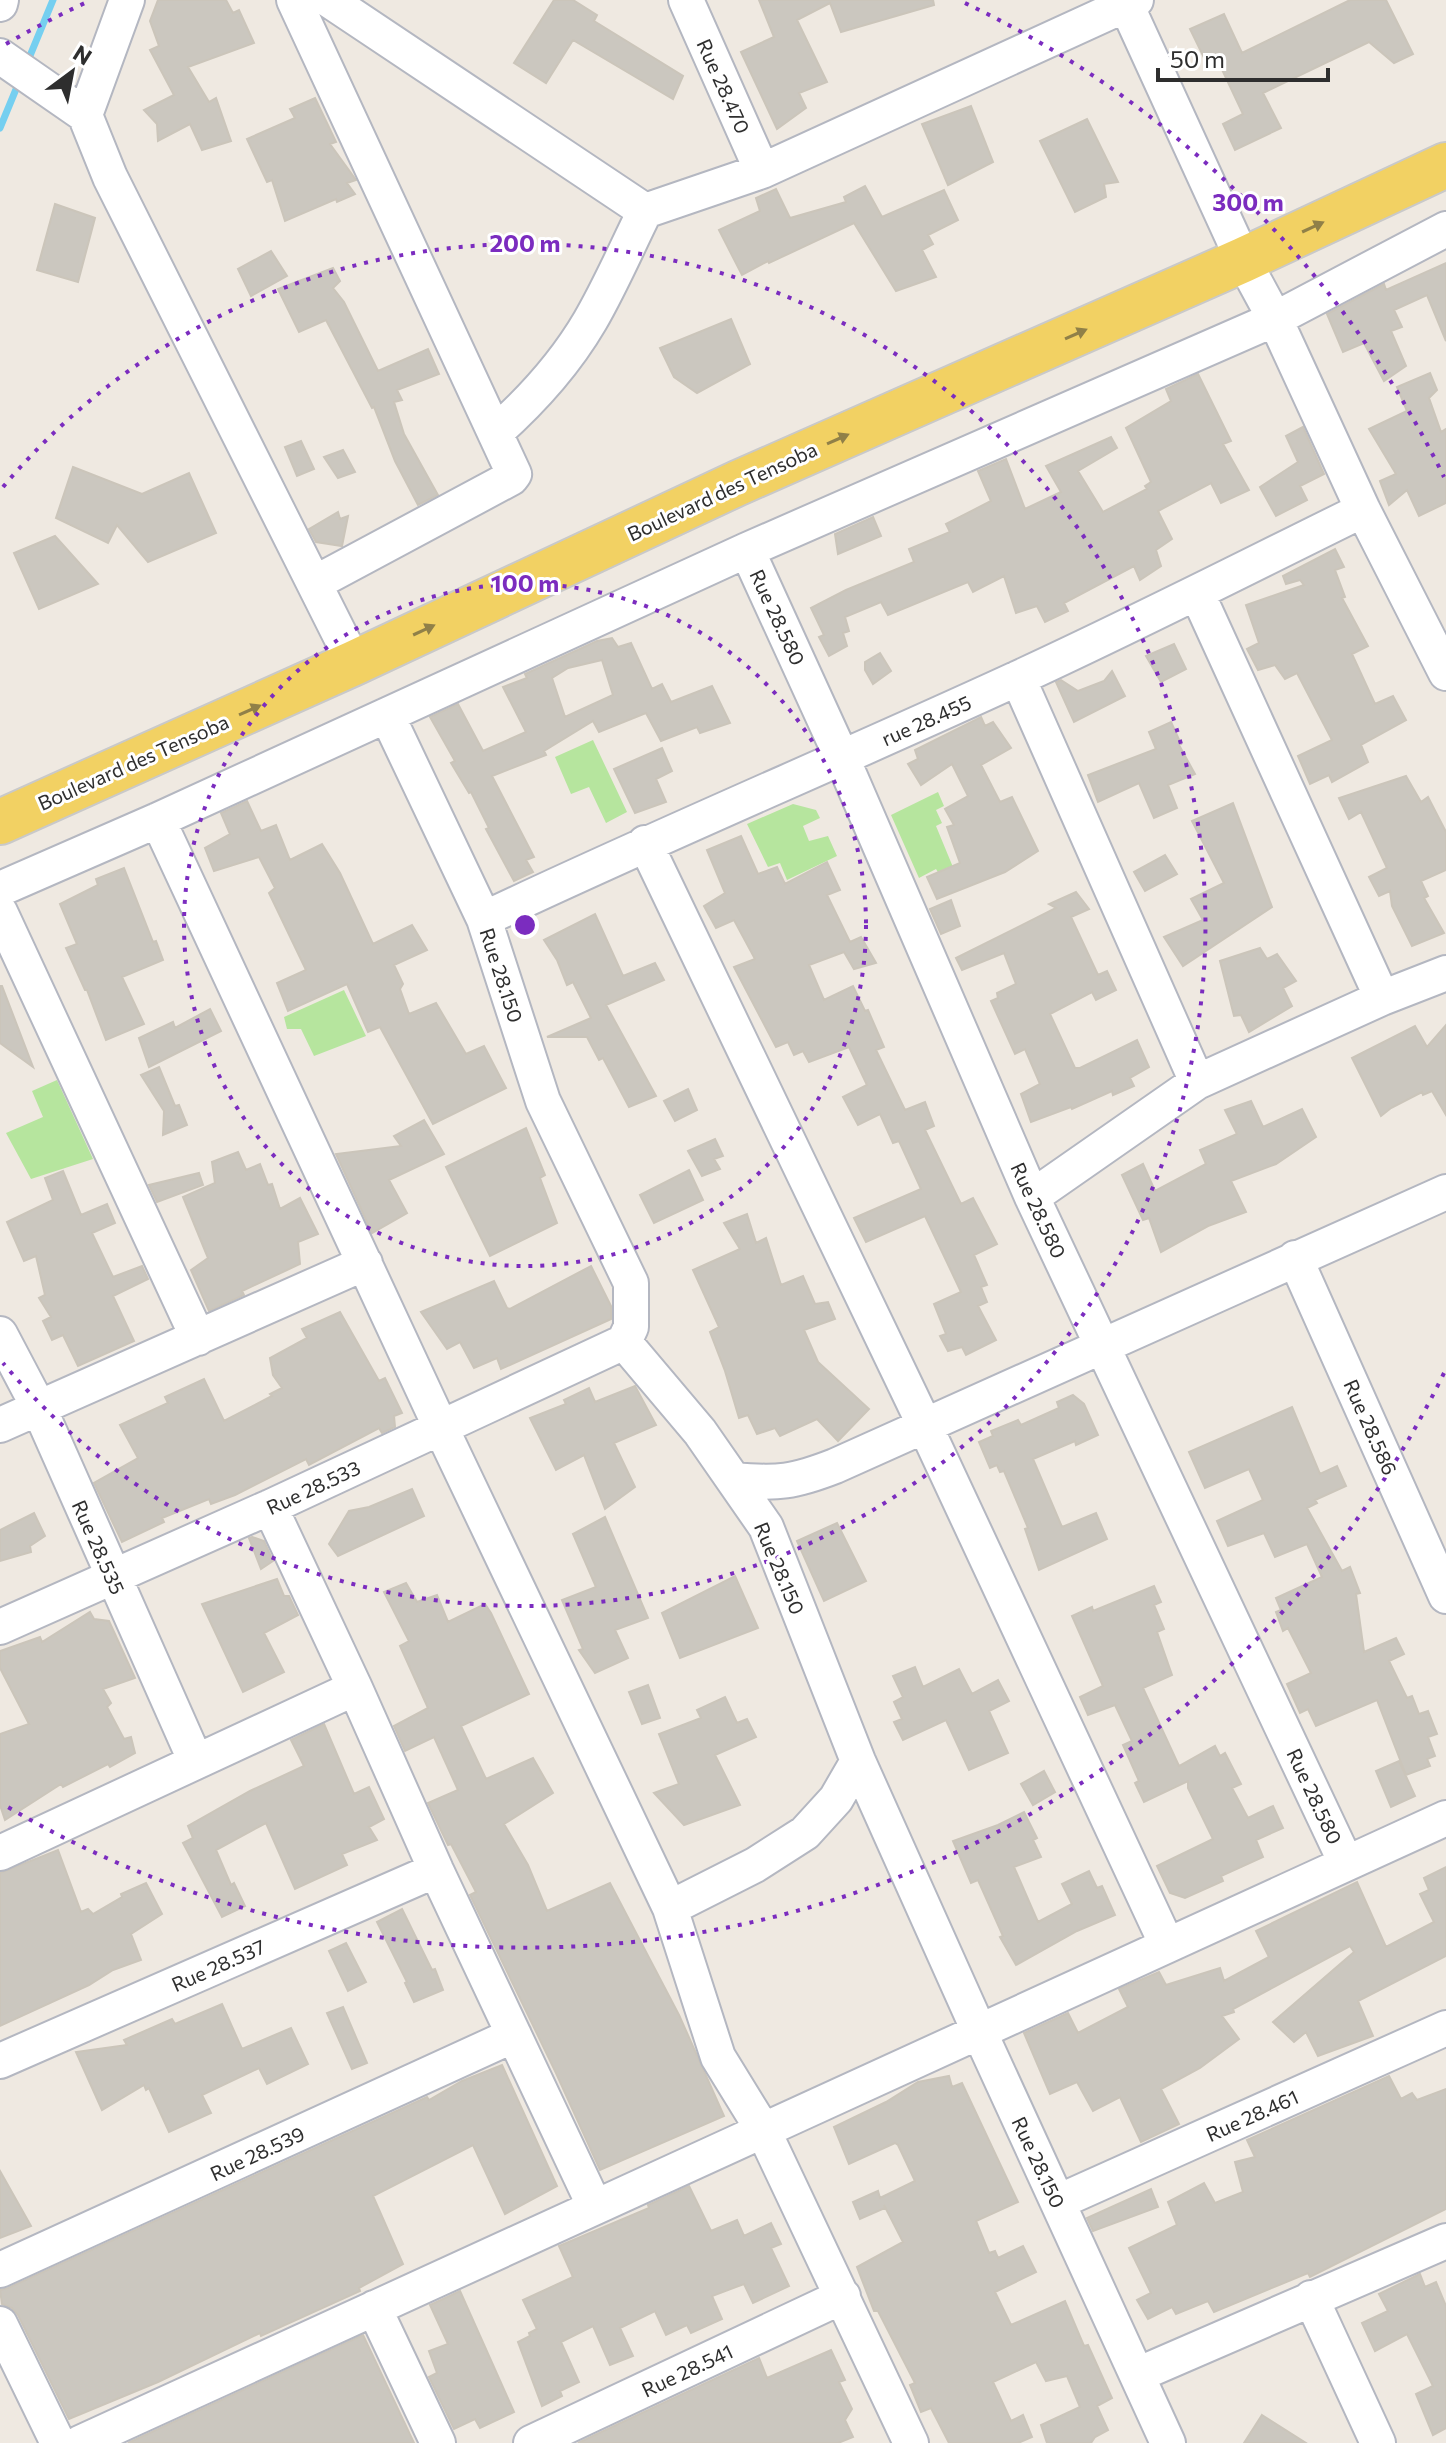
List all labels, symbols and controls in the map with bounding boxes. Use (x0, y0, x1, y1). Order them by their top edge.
north arrow (32, 32, 112, 112)
scale bar (1158, 32, 1328, 82)
street label: Rue 28.470 (692, 35, 756, 137)
text: N (69, 39, 97, 70)
text: 50 m (1170, 44, 1225, 73)
text: 300 m (1212, 187, 1284, 216)
one-way arrow (1302, 220, 1325, 234)
text: 200 m (490, 228, 560, 257)
one-way arrow (1064, 327, 1088, 340)
one-way arrow (826, 432, 850, 445)
street label: Boulevard des Tensoba (623, 436, 821, 546)
street label: Rue 28.580 (745, 565, 811, 669)
text: 100 m (491, 568, 559, 597)
one-way arrow (413, 623, 436, 637)
street label: rue 28.455 (877, 690, 975, 750)
one-way arrow (238, 703, 262, 717)
street label: Boulevard des Tensoba (34, 709, 232, 815)
centre of rings (511, 911, 539, 939)
street label: Rue 28.150 (475, 925, 529, 1025)
street label: Rue 28.580 (1006, 1158, 1072, 1262)
street label: Rue 28.586 (1339, 1375, 1403, 1479)
street label: Rue 28.533 (262, 1455, 364, 1519)
street label: Rue 28.535 (68, 1496, 130, 1598)
street label: Rue 28.150 (750, 1518, 810, 1618)
street label: Rue 28.580 (1282, 1744, 1348, 1848)
street label: Rue 28.537 (168, 1934, 268, 1996)
street label: Rue 28.461 (1202, 2084, 1302, 2146)
street label: Rue 28.150 (1007, 2113, 1071, 2211)
street label: Rue 28.539 (206, 2121, 308, 2185)
street label: Rue 28.541 (638, 2338, 736, 2402)

